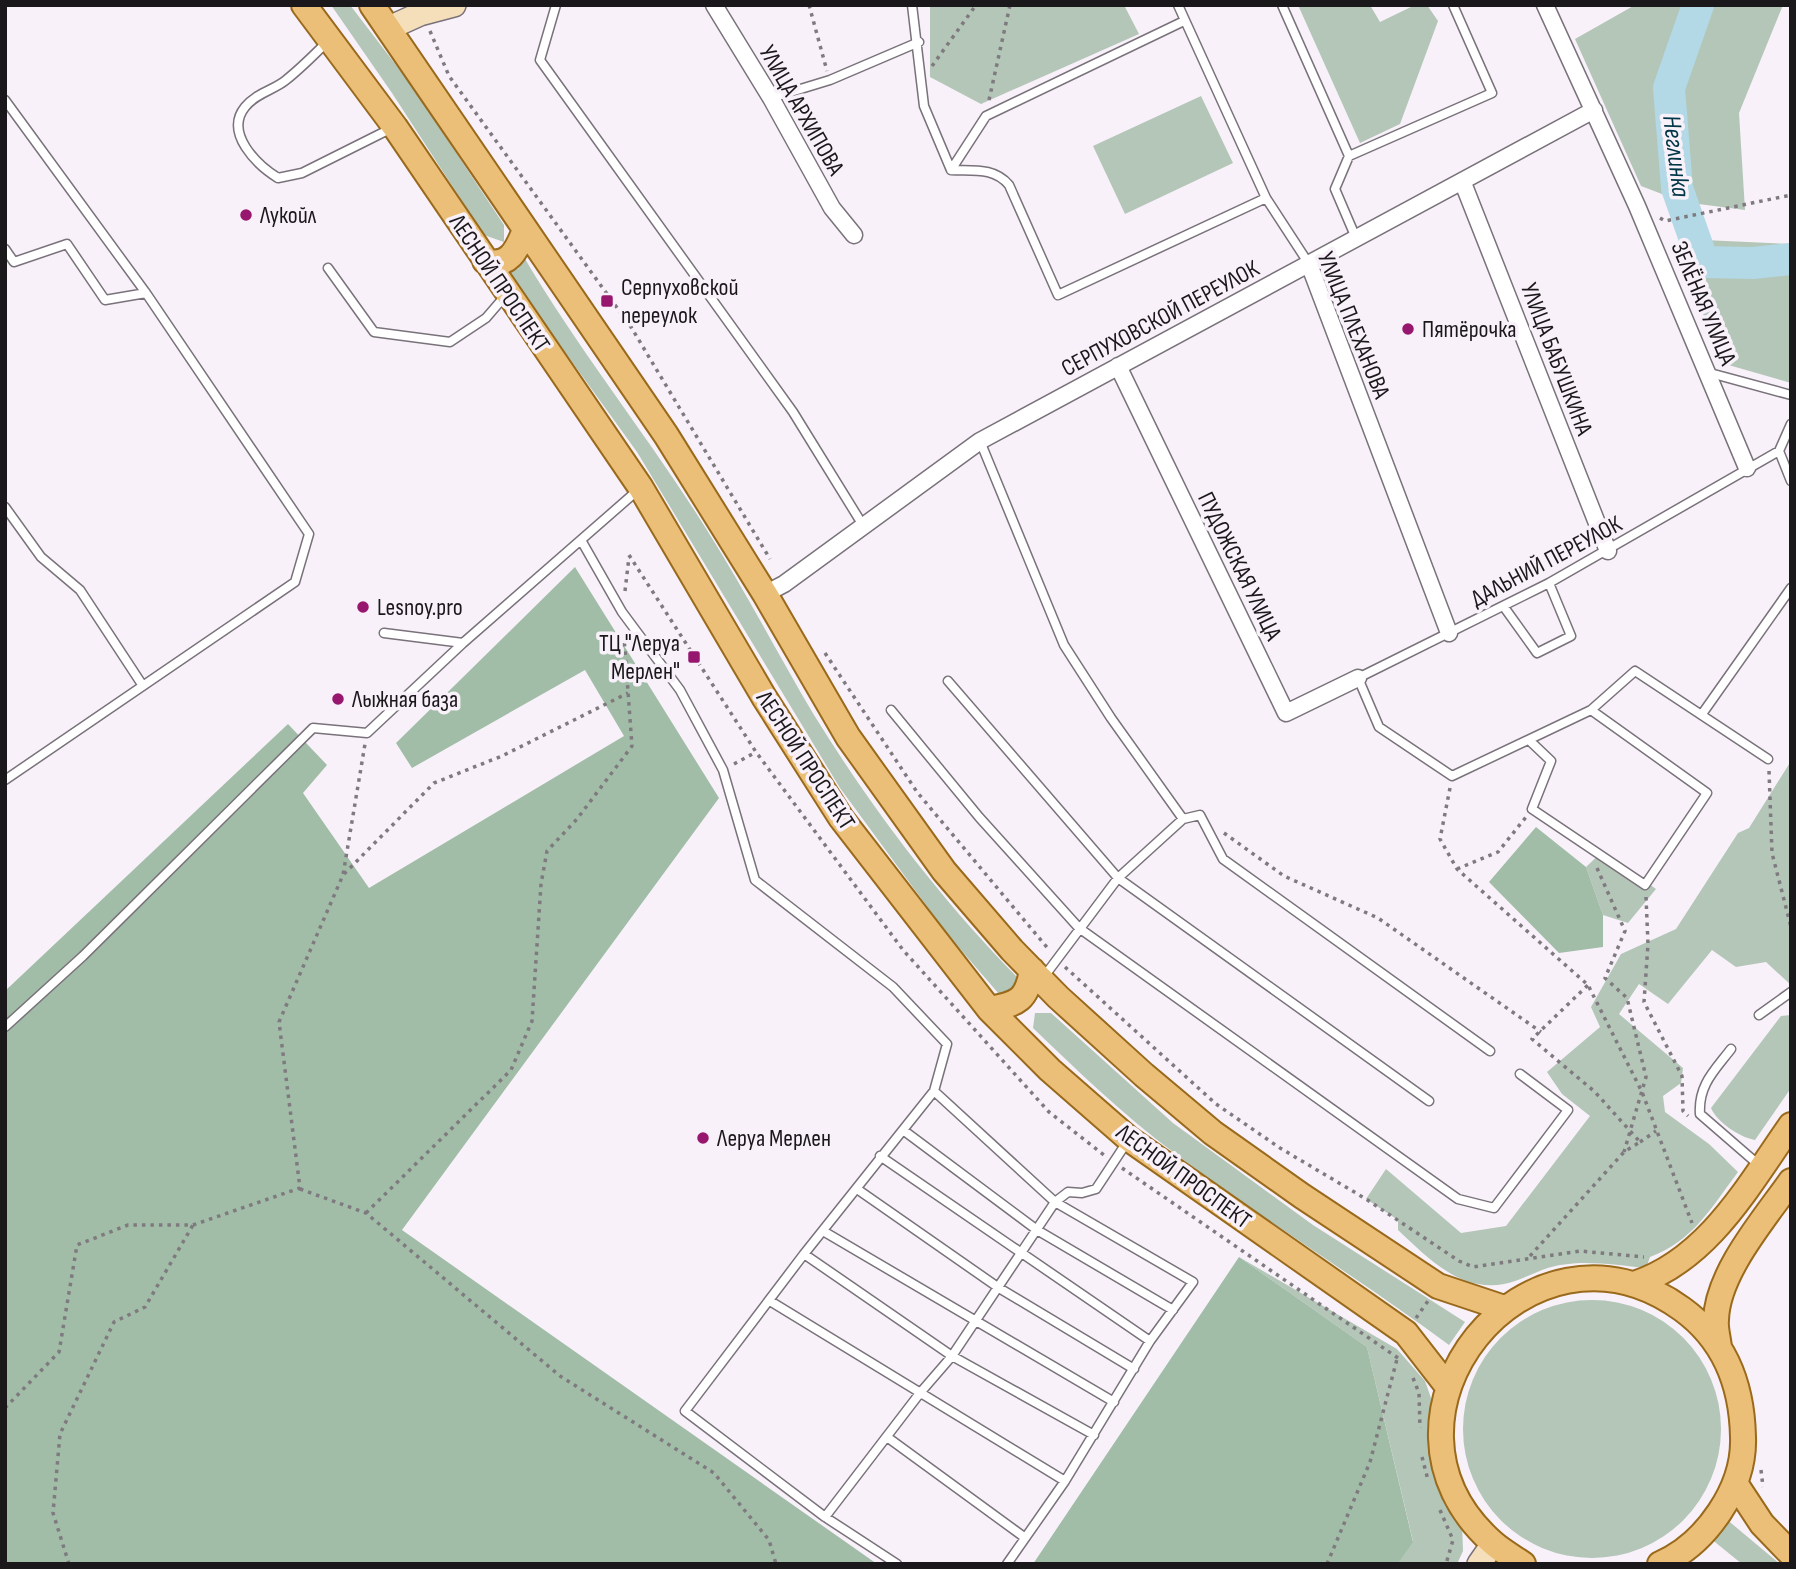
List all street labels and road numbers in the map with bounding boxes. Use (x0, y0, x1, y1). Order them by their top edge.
street label: УЛИЦА АРХИПОВА (753, 40, 851, 181)
street label: ЛЕСНОЙ ПРОСПЕКТ (442, 208, 556, 358)
street label: ЗЕЛЁНАЯ УЛИЦА (1664, 237, 1743, 370)
street label: УЛИЦА ПЛЕХАНОВА (1311, 248, 1396, 403)
street label: СЕРПУХОВСКОЙ ПЕРЕУЛОК (1056, 254, 1264, 383)
street label: УЛИЦА БАБУШКИНА (1514, 279, 1599, 440)
street label: ПУДОЖСКАЯ УЛИЦА (1191, 487, 1288, 646)
street label: ДАЛЬНИЙ ПЕРЕУЛОК (1466, 509, 1627, 613)
street label: ЛЕСНОЙ ПРОСПЕКТ (749, 685, 861, 835)
street label: ЛЕСНОЙ ПРОСПЕКТ (1110, 1117, 1257, 1235)

